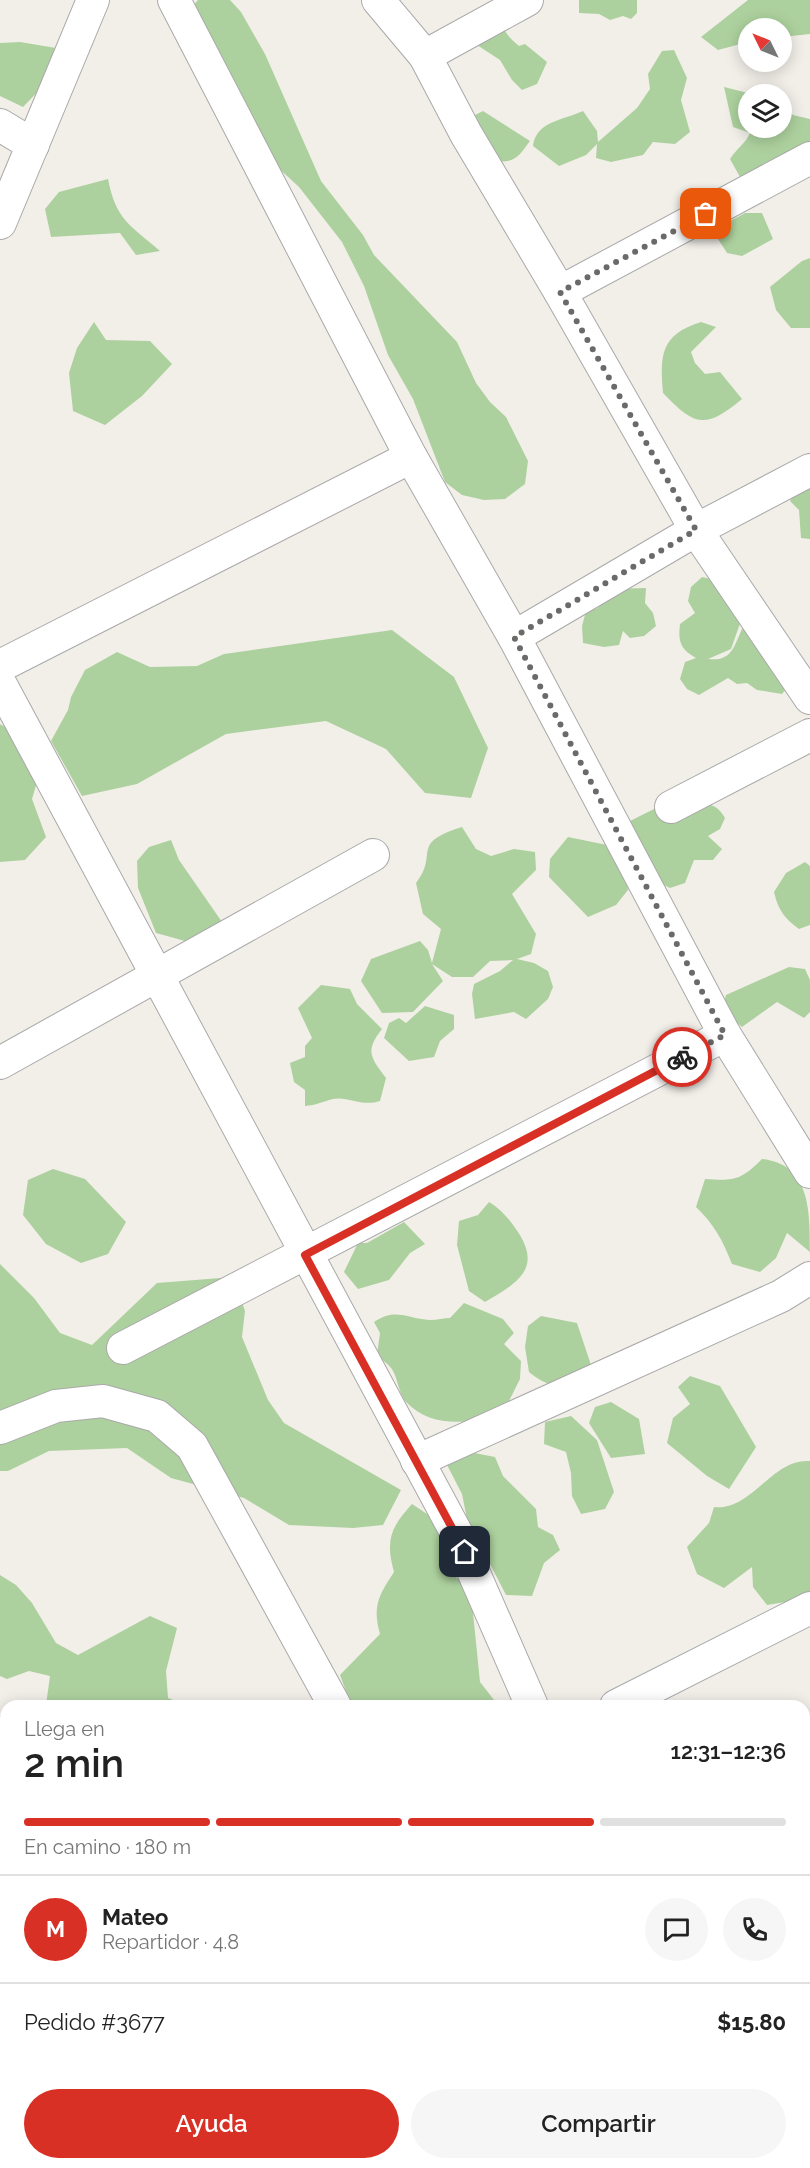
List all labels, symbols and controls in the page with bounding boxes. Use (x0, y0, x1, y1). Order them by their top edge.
north arrow (738, 18, 792, 72)
map controls (738, 18, 792, 138)
button: layers (738, 84, 792, 138)
pin (680, 188, 731, 239)
icon: bag (689, 197, 722, 230)
courier (652, 1027, 712, 1087)
icon: bike (666, 1041, 699, 1074)
pin (439, 1526, 490, 1577)
icon: home (448, 1535, 481, 1568)
text: Llega en (24, 1717, 105, 1741)
text: 12:31–12:36 (671, 1738, 786, 1764)
text: 2 min (24, 1740, 124, 1786)
text: En camino · 180 m (24, 1835, 191, 1859)
button: chat (645, 1898, 708, 1961)
button: phone (723, 1898, 786, 1961)
text: Mateo (102, 1904, 168, 1930)
text: M (46, 1916, 65, 1942)
text: Repartidor · 4.8 (102, 1930, 239, 1954)
text: Pedido #3677 (24, 2009, 165, 2035)
text: $15.80 (717, 2009, 786, 2035)
button: Ayuda (24, 2089, 399, 2158)
button: Compartir (411, 2089, 786, 2158)

